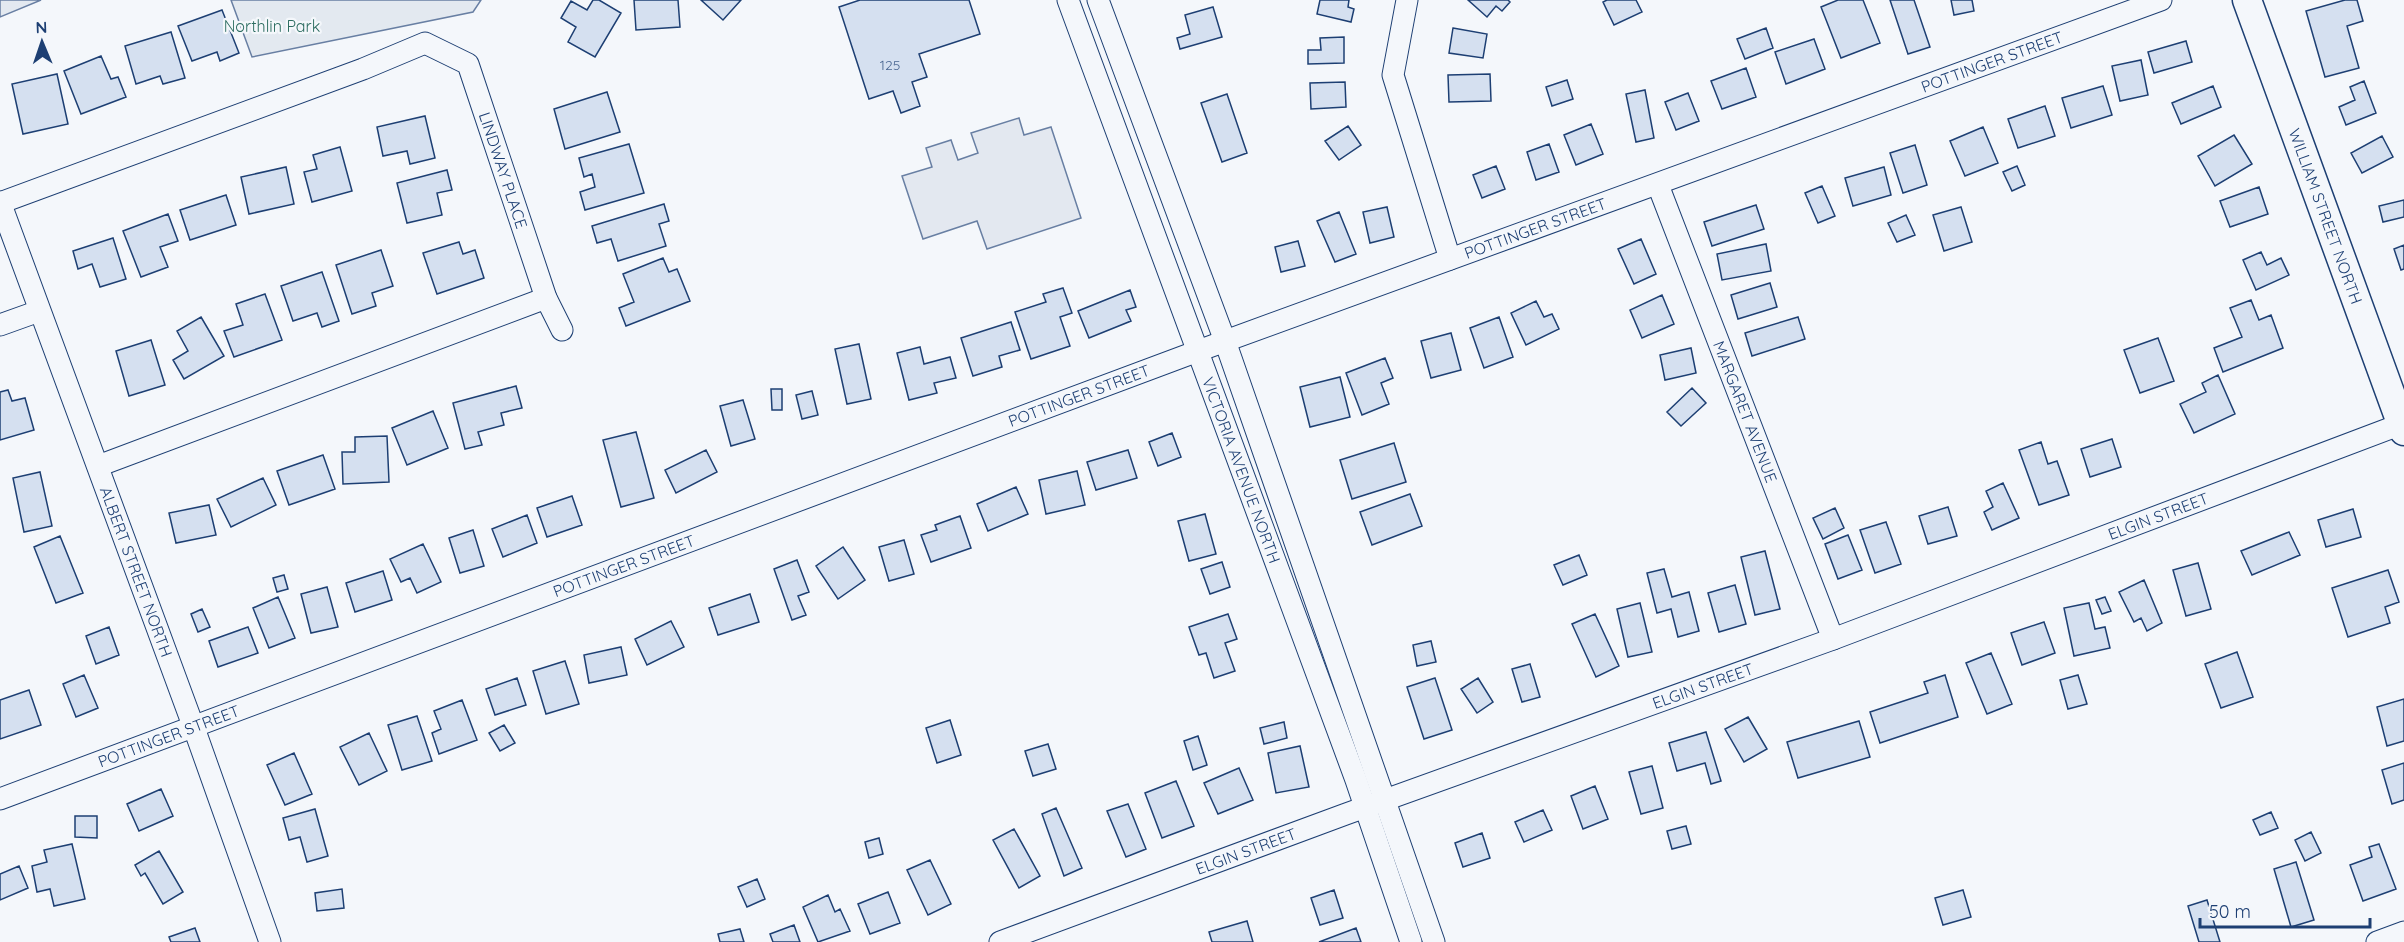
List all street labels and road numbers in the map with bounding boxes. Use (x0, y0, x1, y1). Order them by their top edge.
street label: POTTINGER STREET (1918, 27, 2066, 97)
street label: LINDWAY PLACE (475, 109, 532, 231)
street label: WILLIAM STREET NORTH (2285, 125, 2367, 307)
street label: POTTINGER STREET (1462, 193, 1609, 263)
street label: MARGARET AVENUE (1709, 338, 1782, 485)
street label: POTTINGER STREET (1005, 360, 1153, 431)
street label: VICTORIA AVENUE NORTH (1198, 374, 1285, 566)
street label: ALBERT STREET NORTH (96, 484, 177, 660)
street label: ELGIN STREET (2105, 488, 2211, 544)
street label: POTTINGER STREET (550, 530, 698, 601)
street label: ELGIN STREET (1650, 658, 1756, 713)
street label: POTTINGER STREET (95, 700, 242, 772)
street label: ELGIN STREET (1193, 823, 1299, 879)

